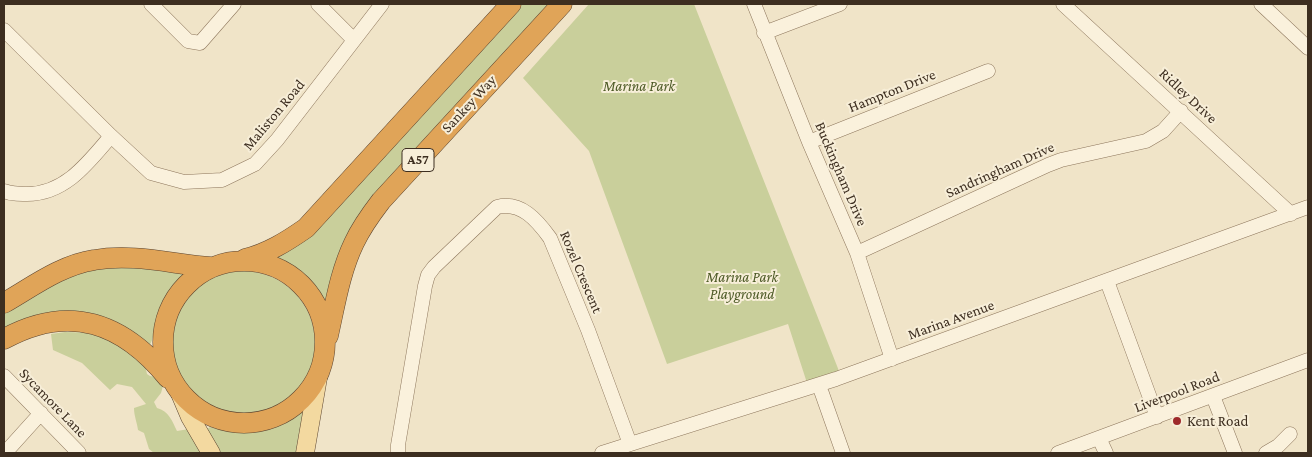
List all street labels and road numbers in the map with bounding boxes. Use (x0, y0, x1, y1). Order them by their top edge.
street label: Hampton Drive (846, 65, 938, 117)
street label: Ridley Drive (1155, 65, 1221, 127)
street label: Sankey Way (438, 71, 500, 137)
street label: Maliston Road (239, 76, 309, 154)
street label: Buckingham Drive (811, 119, 871, 229)
street label: Sandringham Drive (943, 138, 1057, 202)
road number: A57 (402, 148, 434, 172)
street label: Rozel Crescent (556, 228, 606, 316)
street label: Marina Avenue (905, 296, 997, 344)
street label: Sycamore Lane (15, 364, 91, 442)
street label: Liverpool Road (1132, 367, 1222, 417)

